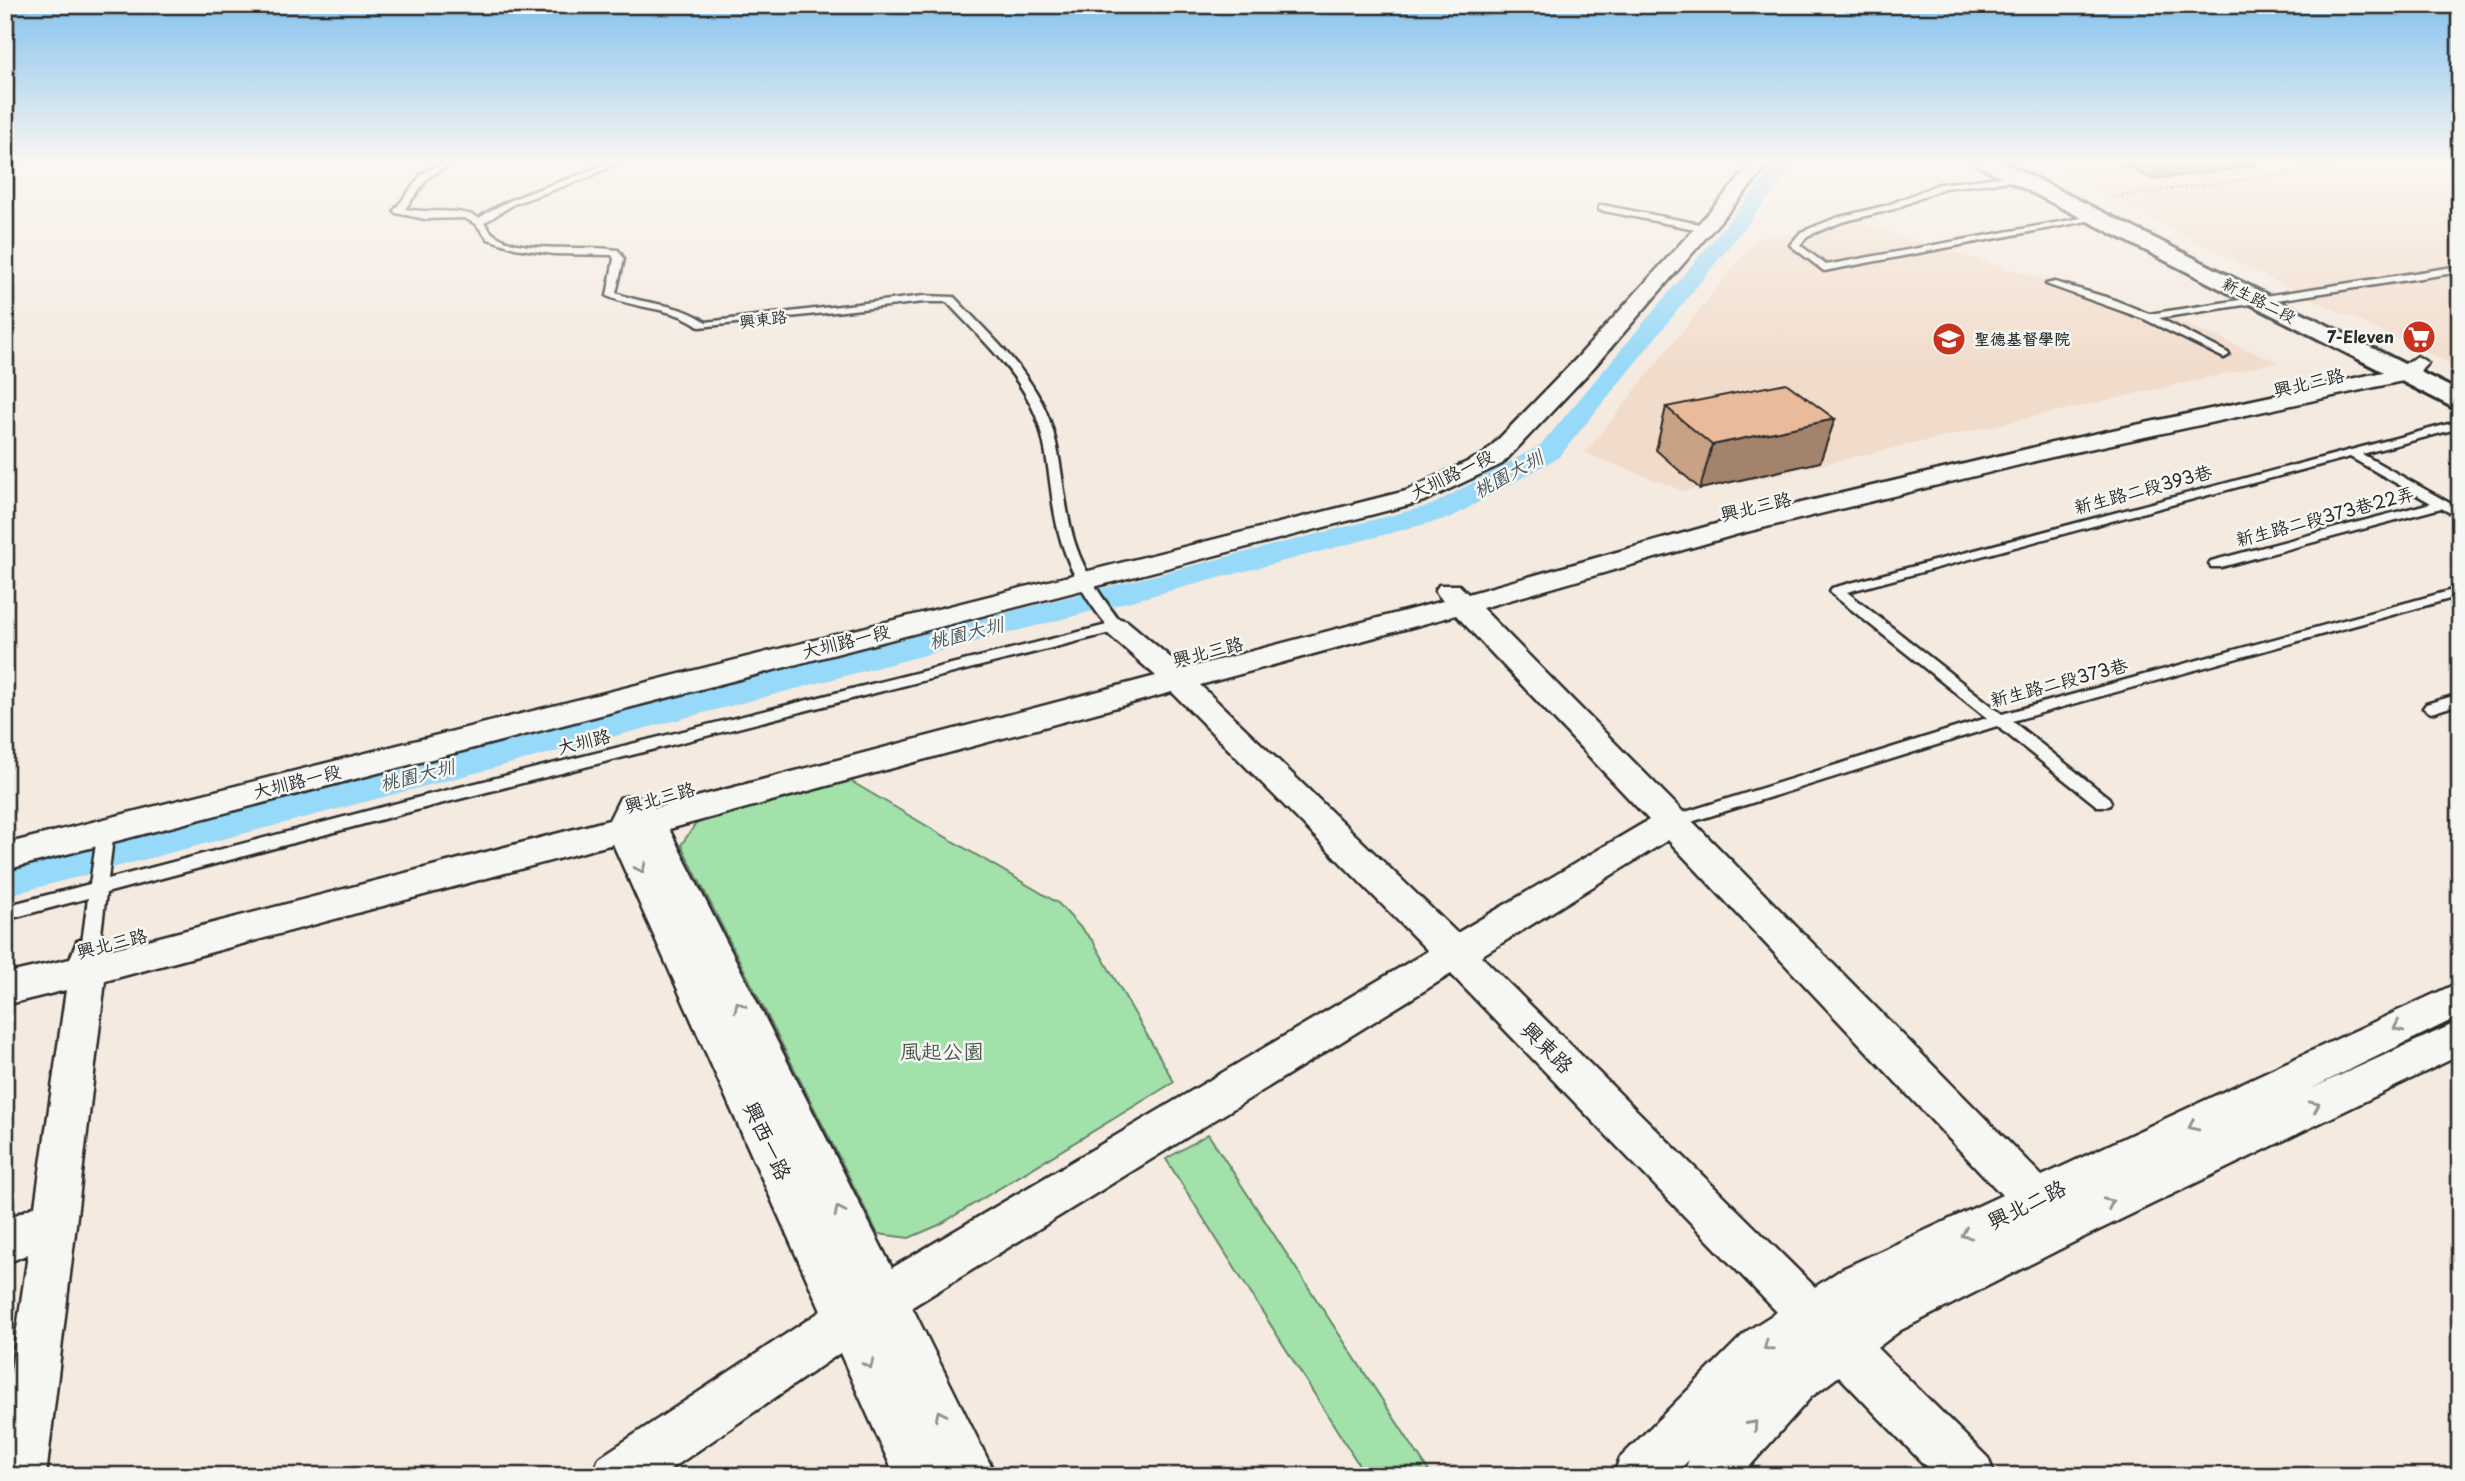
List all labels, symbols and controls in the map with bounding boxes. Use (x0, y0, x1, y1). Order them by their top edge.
street label: 新生路二段 (2218, 270, 2301, 328)
street label: 興東路 (738, 303, 788, 333)
supermarket icon: 7-Eleven (2400, 318, 2438, 356)
school or university icon: 聖德基督學院 (1930, 320, 1968, 358)
place label: 7-Eleven (2327, 324, 2394, 348)
place label: 聖德基督學院 (1974, 326, 2070, 350)
street label: 興北三路 (2271, 360, 2347, 403)
water label: 桃園大圳 (1467, 441, 1549, 504)
street label: 大圳路一段 (1405, 442, 1498, 506)
street label: 新生路二段393巷 (2071, 457, 2215, 520)
street label: 新生路二段373巷22弄 (2232, 479, 2417, 552)
street label: 興北三路 (1718, 484, 1794, 527)
water label: 桃園大圳 (925, 609, 1008, 655)
street label: 大圳路一段 (799, 617, 893, 665)
street label: 興北三路 (1169, 629, 1246, 672)
street label: 新生路二段373巷 (1987, 650, 2130, 713)
street label: 大圳路 (554, 721, 613, 760)
water label: 桃園大圳 (376, 751, 459, 797)
street label: 大圳路一段 (250, 757, 344, 805)
street label: 興北三路 (621, 774, 698, 819)
one-way arrow (633, 861, 647, 873)
street label: 興北三路 (73, 921, 150, 964)
one-way arrow (734, 1001, 748, 1013)
street label: 興東路 (1515, 1013, 1582, 1080)
one-way arrow (2393, 1019, 2405, 1033)
park label: 風起公園 (900, 1034, 984, 1066)
street label: 興西一路 (737, 1095, 801, 1185)
one-way arrow (2308, 1100, 2320, 1114)
one-way arrow (2188, 1117, 2200, 1131)
street label: 興北二路 (1981, 1170, 2071, 1236)
one-way arrow (2102, 1198, 2114, 1212)
one-way arrow (834, 1206, 848, 1218)
one-way arrow (1961, 1226, 1973, 1240)
one-way arrow (1764, 1337, 1776, 1350)
one-way arrow (861, 1357, 875, 1369)
one-way arrow (935, 1410, 949, 1422)
one-way arrow (1745, 1420, 1757, 1433)

